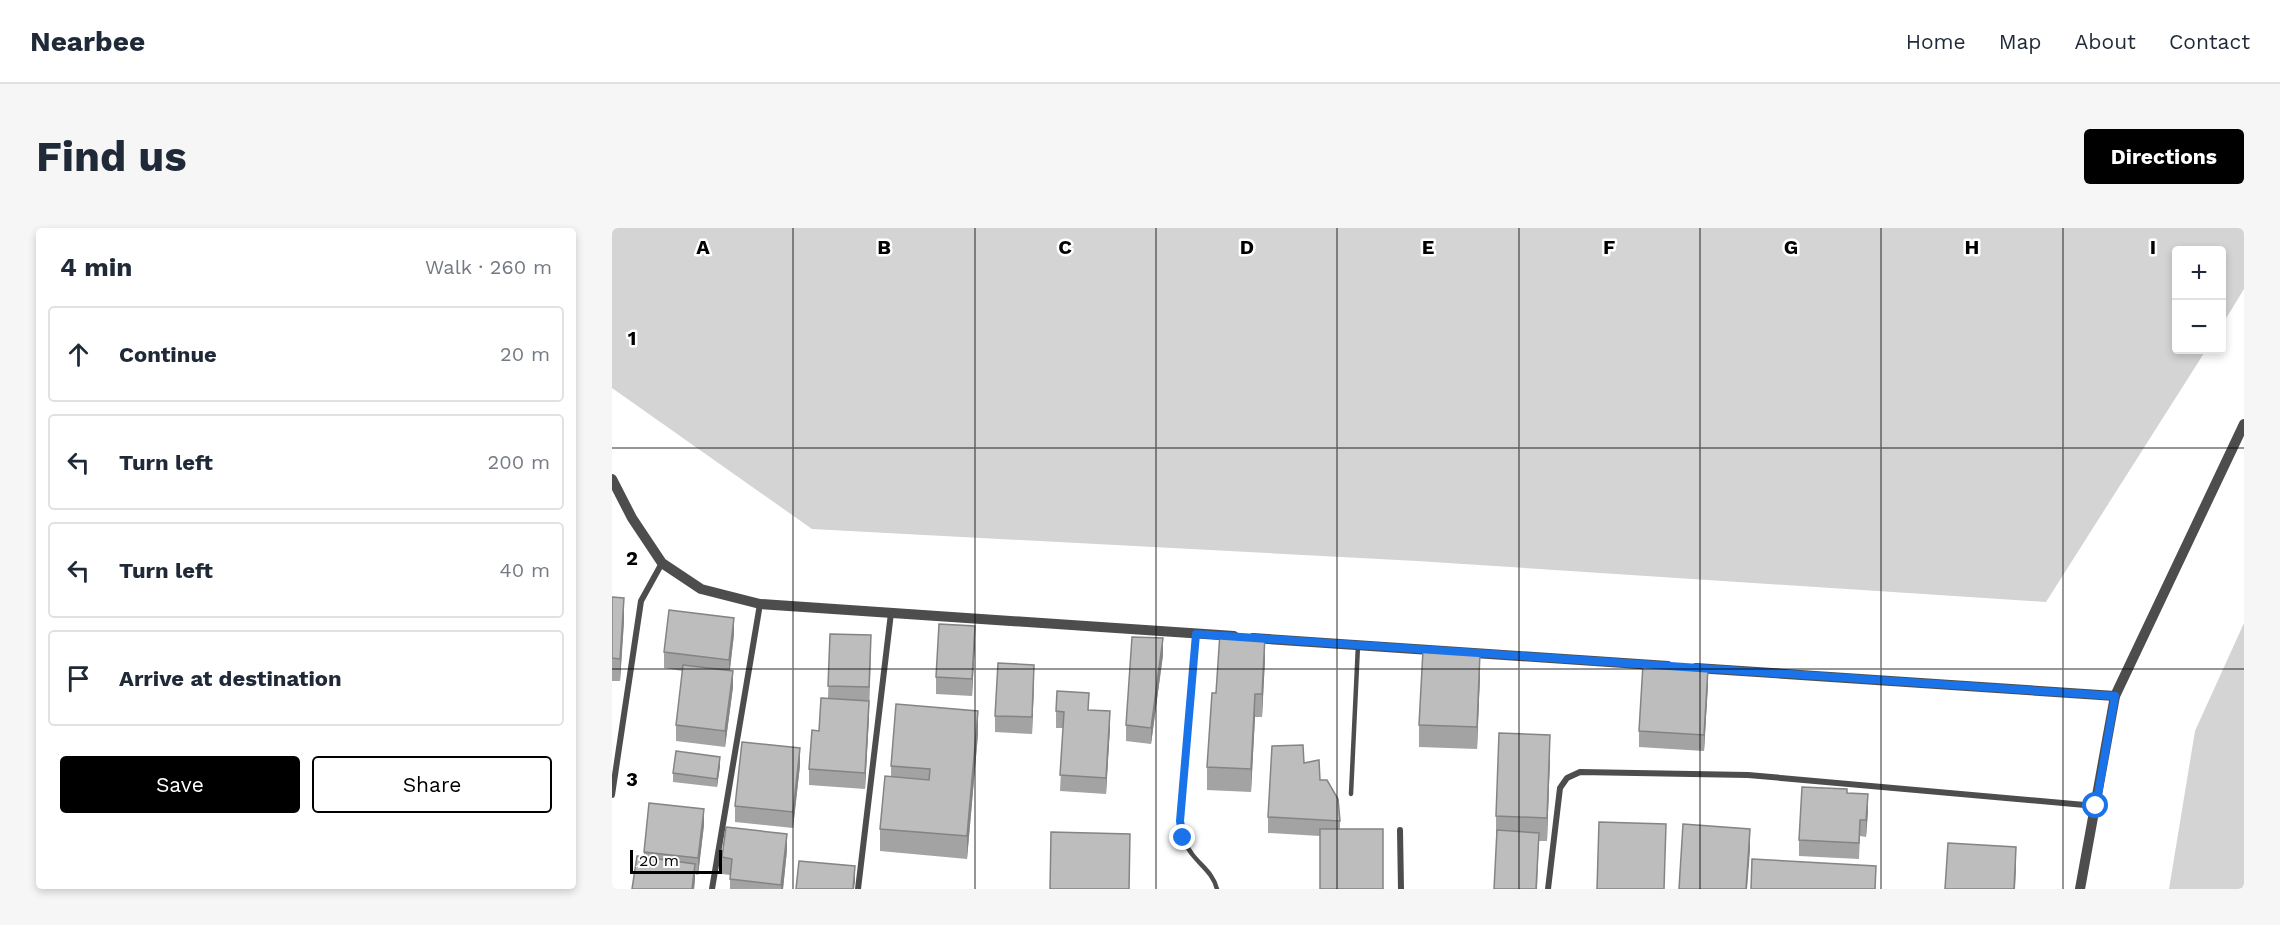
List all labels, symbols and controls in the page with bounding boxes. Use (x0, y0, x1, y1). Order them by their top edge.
text: Nearbee (30, 25, 145, 58)
text: Home (1906, 29, 1966, 54)
text: Map (1999, 29, 2042, 54)
text: About (2075, 29, 2136, 54)
text: Contact (2169, 29, 2250, 54)
button: Directions (2084, 129, 2244, 184)
text: Find us (36, 132, 187, 181)
text: A (696, 235, 710, 259)
text: B (877, 235, 891, 259)
text: C (1058, 235, 1072, 259)
text: D (1240, 235, 1254, 259)
text: E (1422, 235, 1434, 259)
text: F (1603, 235, 1615, 259)
text: G (1784, 235, 1798, 259)
text: H (1965, 235, 1979, 259)
text: I (2150, 235, 2156, 259)
map controls (2172, 246, 2226, 354)
button: + (2172, 246, 2226, 300)
text: 4 min (60, 252, 132, 282)
text: Walk · 260 m (425, 255, 552, 279)
button: − (2172, 300, 2226, 354)
text: 1 (628, 326, 636, 350)
icon: ahead (62, 338, 95, 371)
text: Continue (119, 342, 217, 367)
text: 20 m (500, 342, 550, 366)
icon: left (62, 446, 95, 479)
text: Turn left (119, 450, 213, 475)
text: 200 m (488, 450, 550, 474)
text: 2 (626, 546, 638, 570)
icon: left (62, 554, 95, 587)
text: Turn left (119, 558, 213, 583)
text: 40 m (499, 558, 550, 582)
icon: arrive (62, 662, 95, 695)
text: Arrive at destination (119, 666, 342, 691)
button: Save (60, 756, 300, 813)
button: Share (312, 756, 552, 813)
text: 3 (626, 767, 638, 791)
route start (2082, 792, 2108, 818)
route end (1169, 824, 1195, 850)
scale bar (630, 847, 722, 874)
text: 20 m (639, 851, 679, 870)

